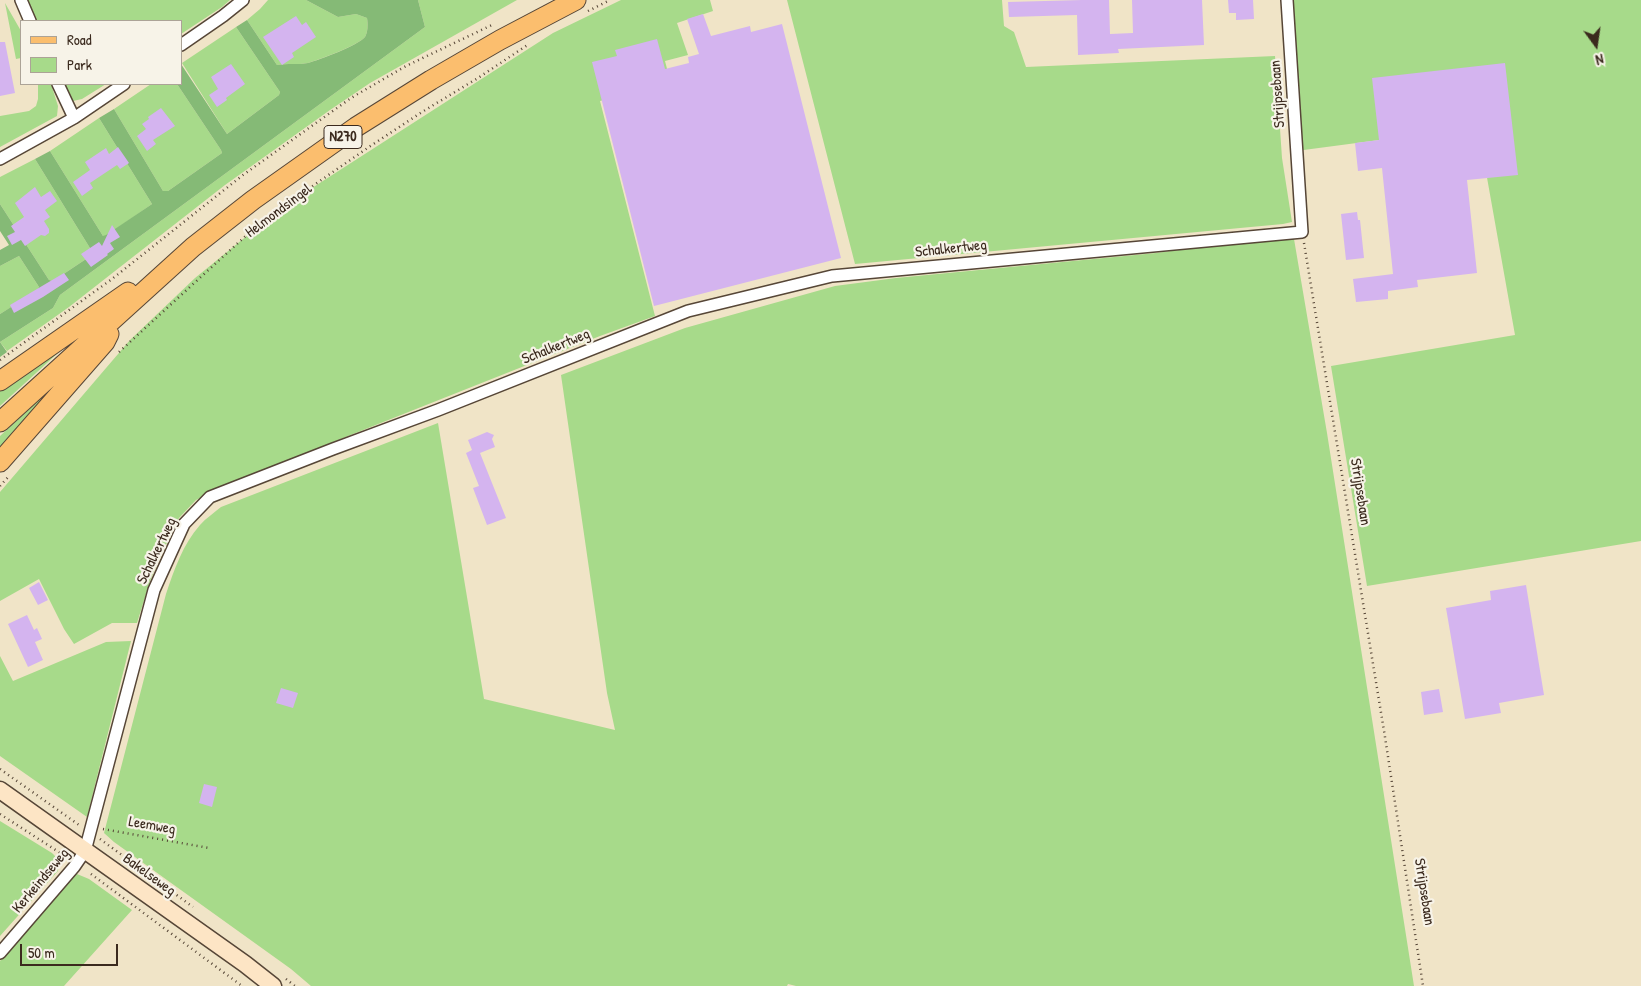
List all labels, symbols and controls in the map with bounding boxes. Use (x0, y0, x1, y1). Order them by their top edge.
legend (20, 20, 182, 85)
north arrow (1571, 20, 1621, 70)
text: Road (67, 29, 92, 50)
text: N (1594, 50, 1606, 70)
text: Park (67, 54, 92, 75)
street label: Strijpsebaan (1267, 60, 1289, 128)
road number: N270 (324, 125, 362, 148)
street label: Helmondsingel (242, 180, 316, 242)
street label: Schalkertweg (914, 236, 988, 262)
street label: Schalkertweg (519, 325, 593, 369)
street label: Strijpsebaan (1346, 457, 1374, 527)
street label: Schalkertweg (133, 515, 181, 587)
street label: Leemweg (127, 813, 177, 839)
street label: Kerkeindseweg (9, 845, 73, 917)
street label: Bakelseweg (119, 850, 179, 900)
street label: Strijpsebaan (1410, 857, 1438, 927)
scale bar (22, 934, 120, 966)
text: 50 m (28, 942, 55, 963)

